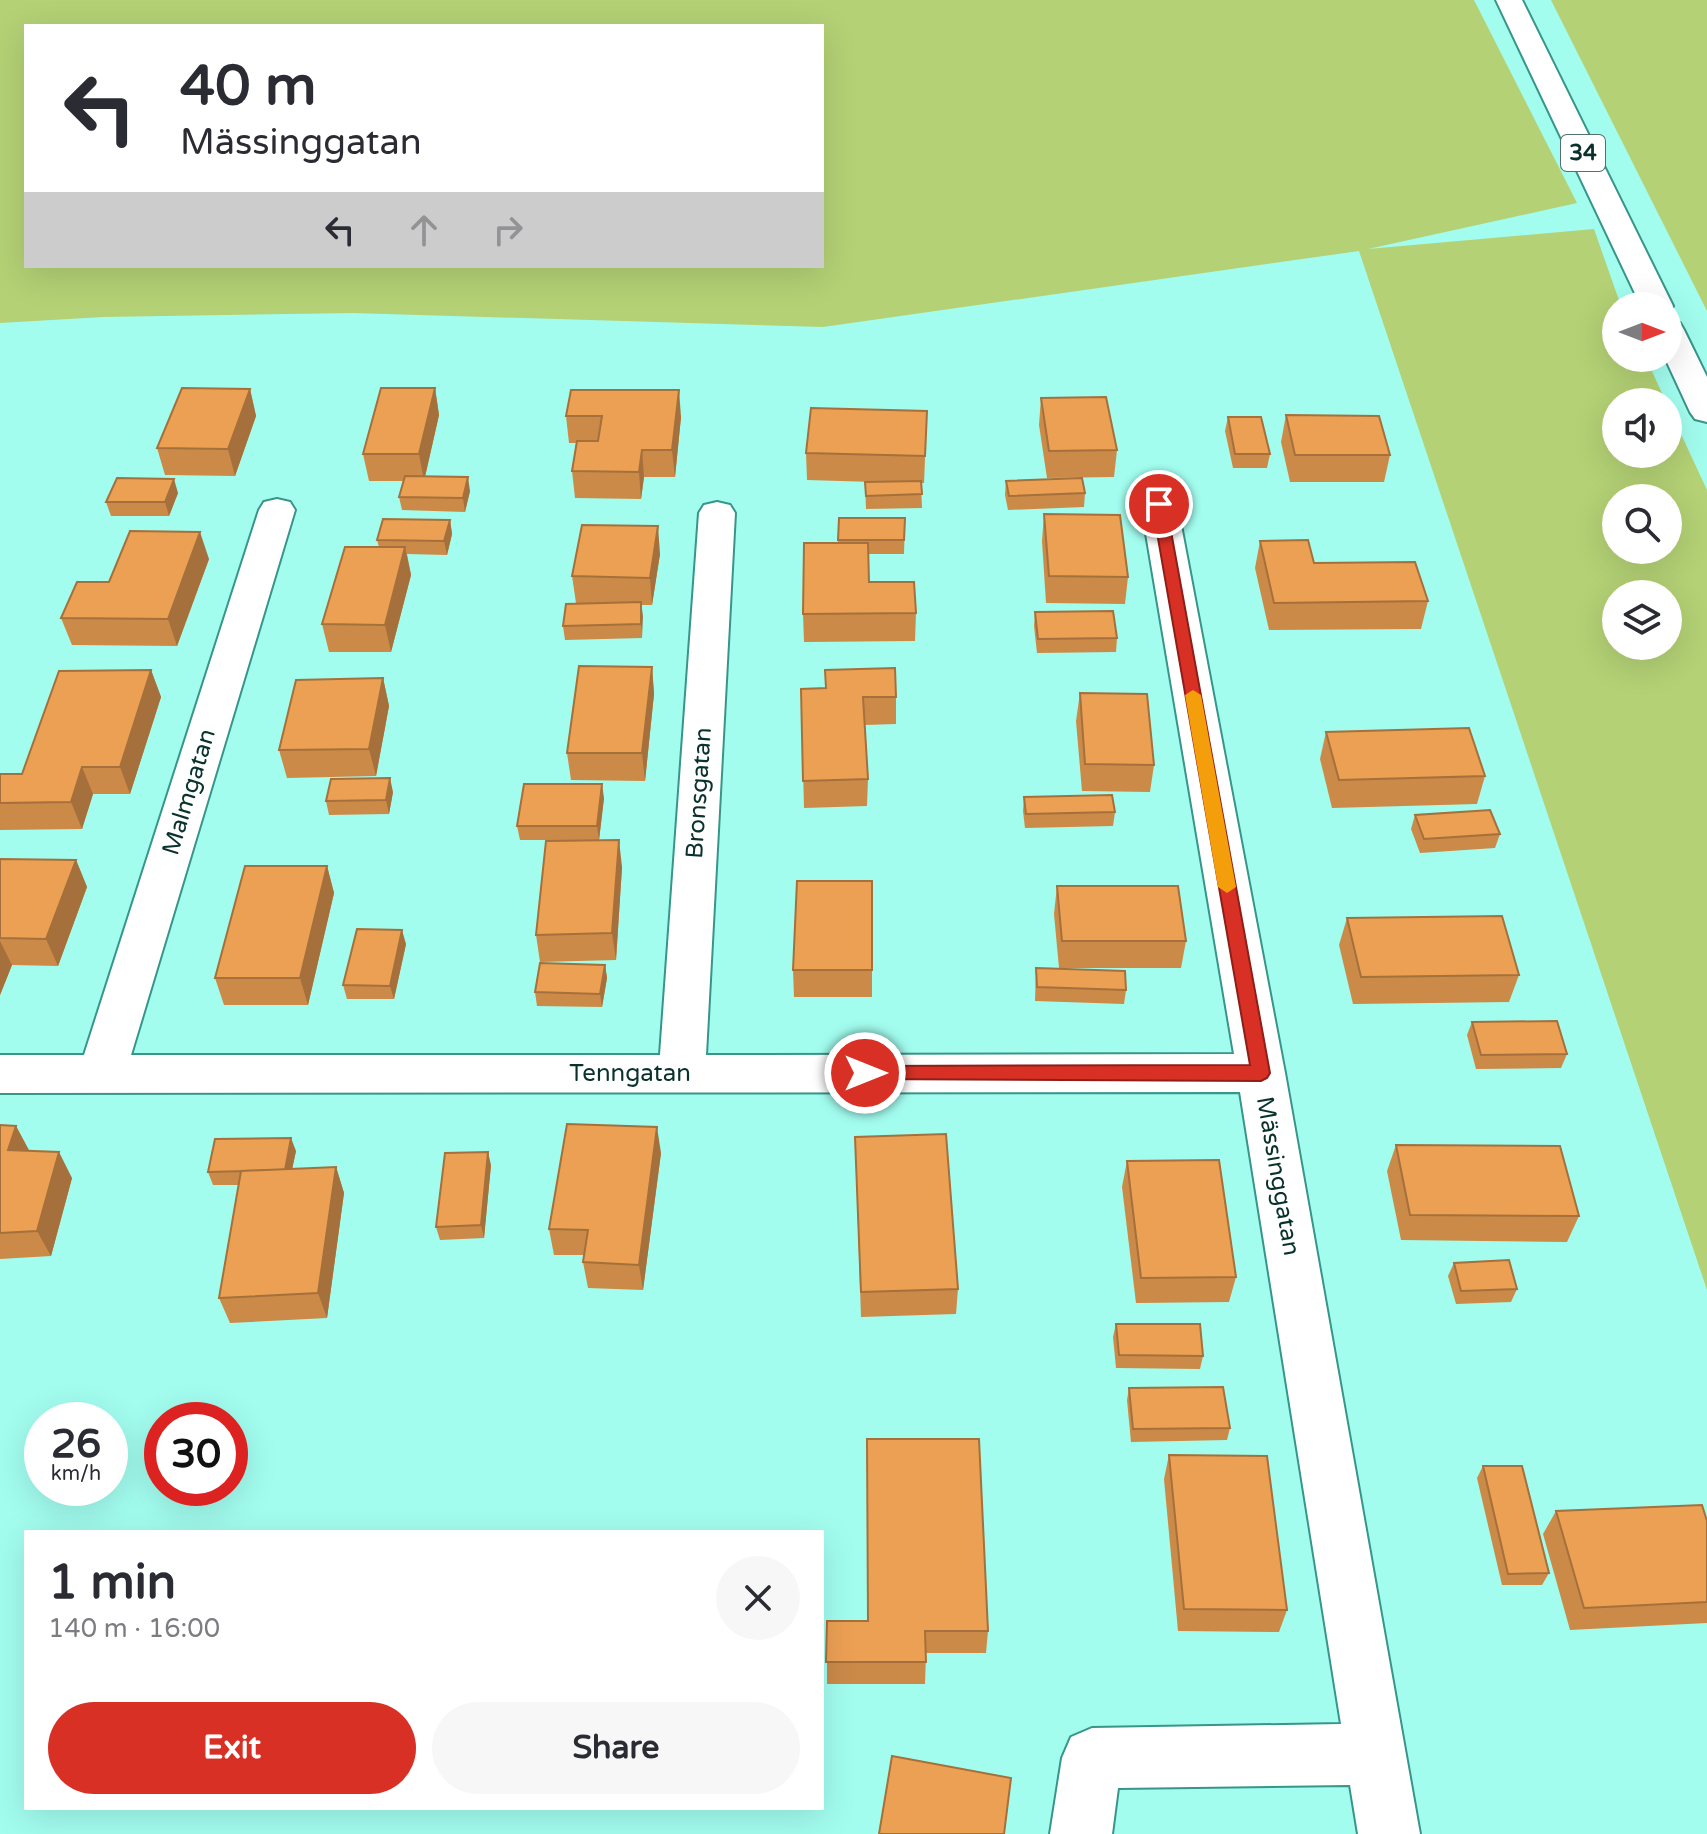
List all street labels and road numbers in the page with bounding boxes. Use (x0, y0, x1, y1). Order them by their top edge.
road number: 34 (1561, 135, 1605, 171)
street label: Malmgatan (156, 725, 222, 859)
street label: Bronsgatan (680, 726, 718, 860)
street label: Tenngatan (569, 1059, 691, 1088)
street label: Mässinggatan (1250, 1094, 1306, 1258)

